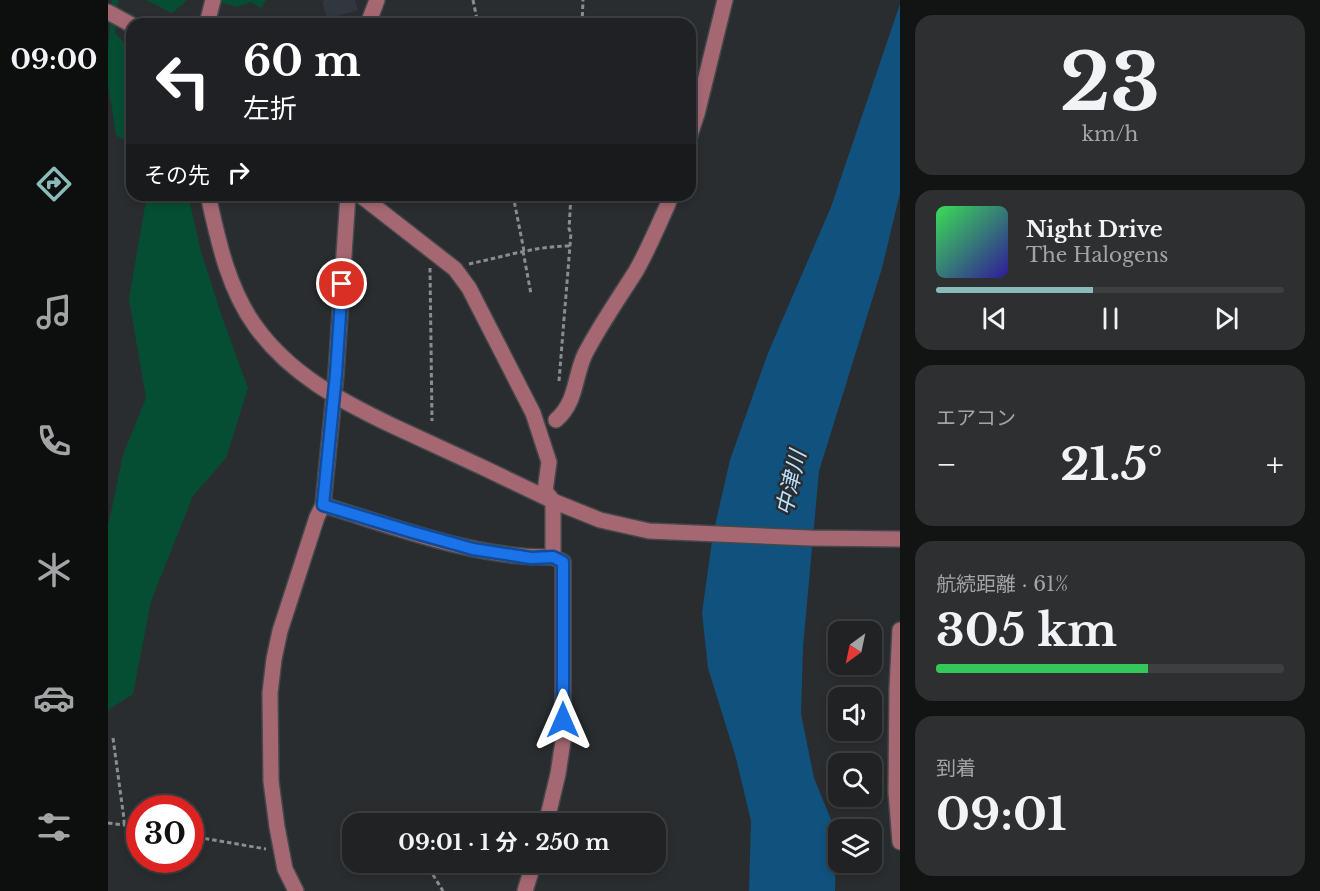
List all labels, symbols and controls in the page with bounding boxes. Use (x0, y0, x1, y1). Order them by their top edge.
text: 23 (1060, 34, 1160, 131)
text: 60 m (243, 35, 361, 87)
icon: left (144, 42, 222, 120)
text: 09:00 (10, 43, 98, 76)
text: 左折 (243, 92, 297, 125)
text: km/h (1082, 122, 1138, 146)
icon: right (222, 156, 255, 189)
text: その先 (144, 162, 210, 189)
icon: directions (33, 163, 75, 205)
text: Night Drive (1026, 216, 1163, 243)
text: The Halogens (1026, 243, 1168, 267)
pin (316, 258, 367, 309)
icon: arrive (325, 267, 358, 300)
icon: music (33, 291, 75, 333)
icon: previous (978, 302, 1011, 335)
icon: pause (1094, 302, 1127, 335)
icon: next (1210, 302, 1243, 335)
text: エアコン (936, 406, 1016, 430)
icon: phone (33, 420, 75, 462)
text: 21.5° (1060, 436, 1163, 492)
text: − (936, 444, 957, 485)
text: + (1266, 444, 1284, 485)
water label: 中津川 (770, 446, 812, 518)
icon: climate (33, 549, 75, 591)
text: 航続距離 · 61% (936, 572, 1068, 596)
text: 305 km (936, 602, 1117, 658)
north arrow (828, 621, 882, 675)
map controls (828, 621, 882, 873)
icon: car (33, 677, 75, 719)
button: sound (828, 687, 882, 741)
position arrow (531, 688, 595, 752)
button: search (828, 753, 882, 807)
text: 到着 (936, 756, 976, 780)
text: 09:01 (936, 786, 1067, 842)
speed limit sign: 30 (126, 795, 204, 873)
icon: filters (33, 806, 75, 848)
button: layers (828, 819, 882, 873)
text: 09:01 · 1 分 · 250 m (398, 829, 610, 856)

